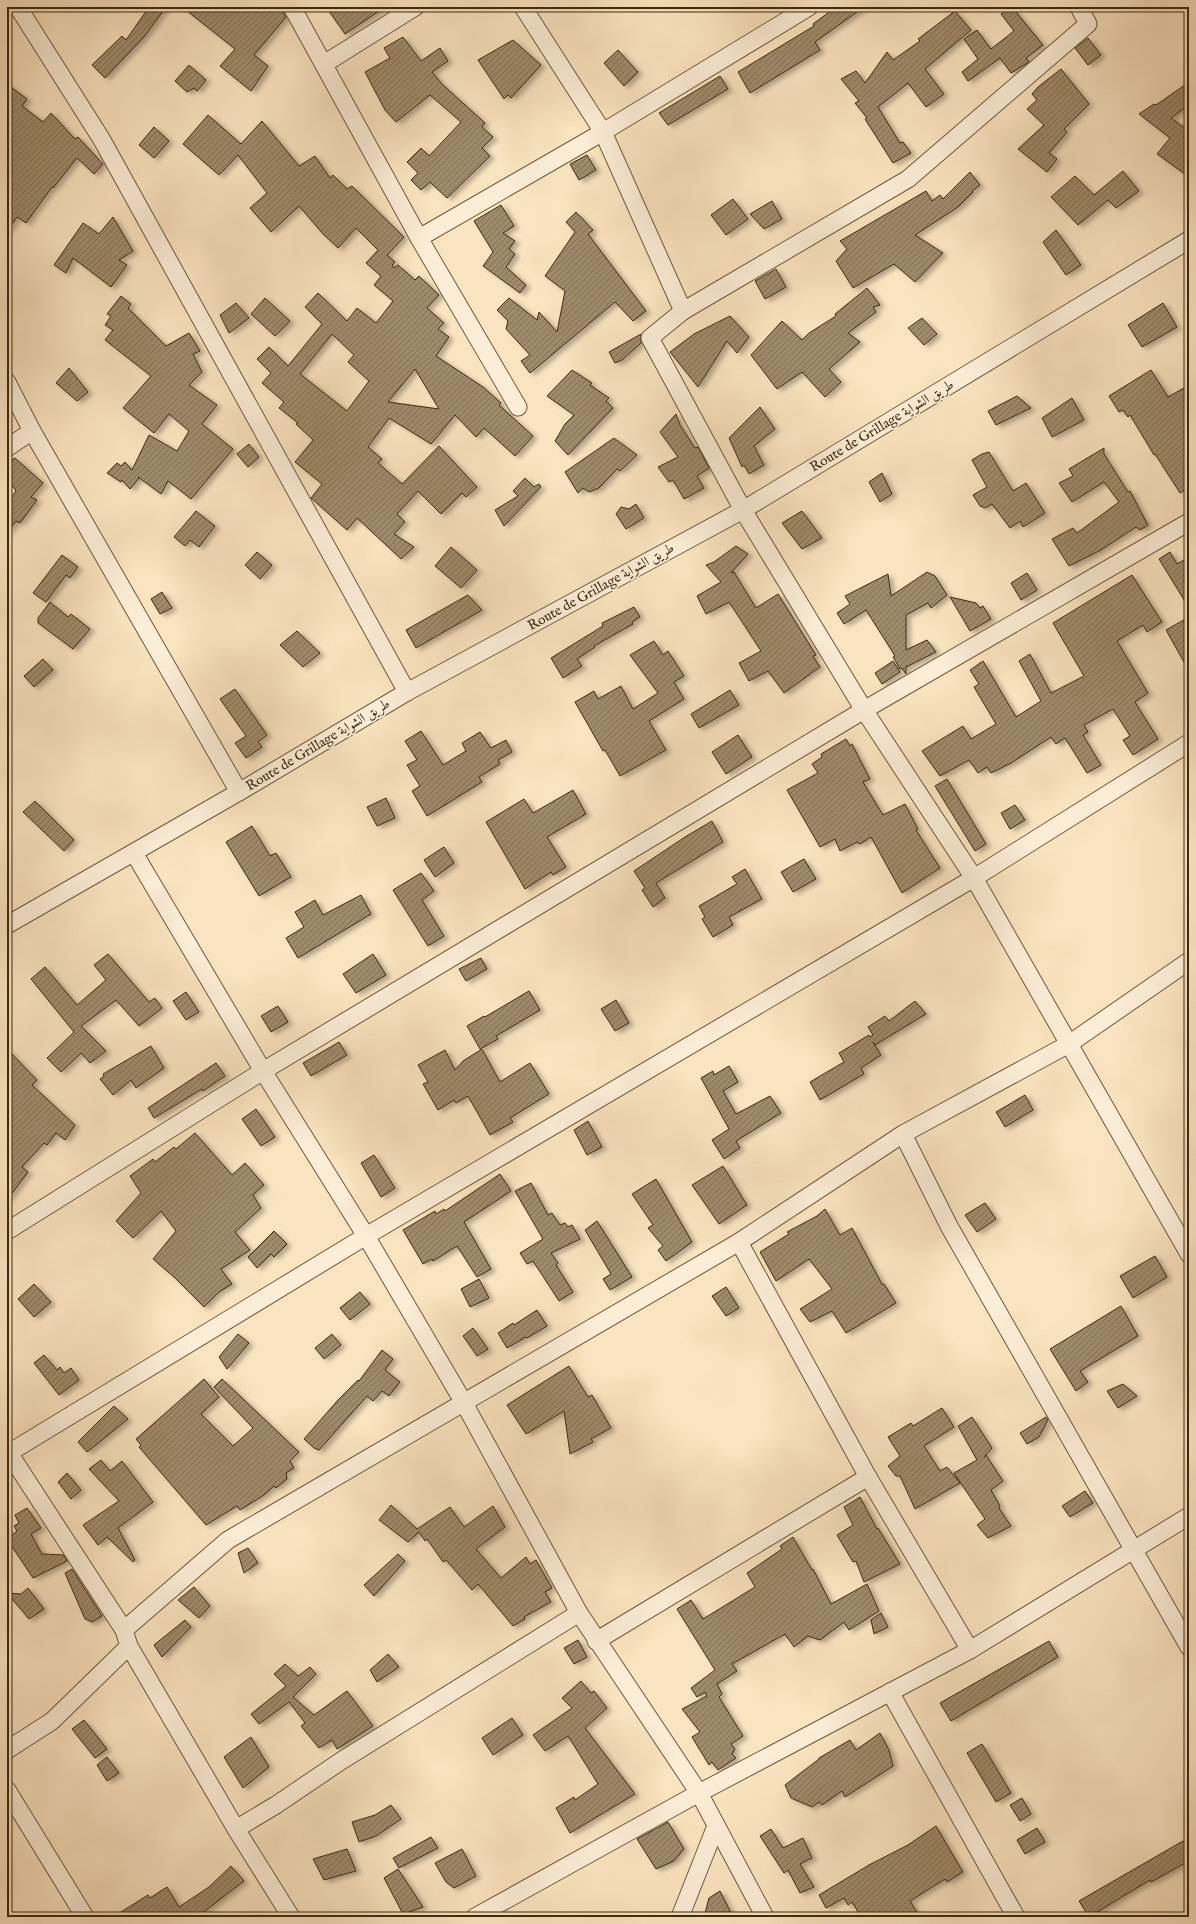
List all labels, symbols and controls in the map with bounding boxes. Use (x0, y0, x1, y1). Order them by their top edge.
street label: Route de Grillage طريق الشواية (807, 376, 958, 476)
street label: Route de Grillage طريق الشواية (524, 539, 678, 635)
street label: Route de Grillage طريق الشواية (243, 695, 394, 795)

